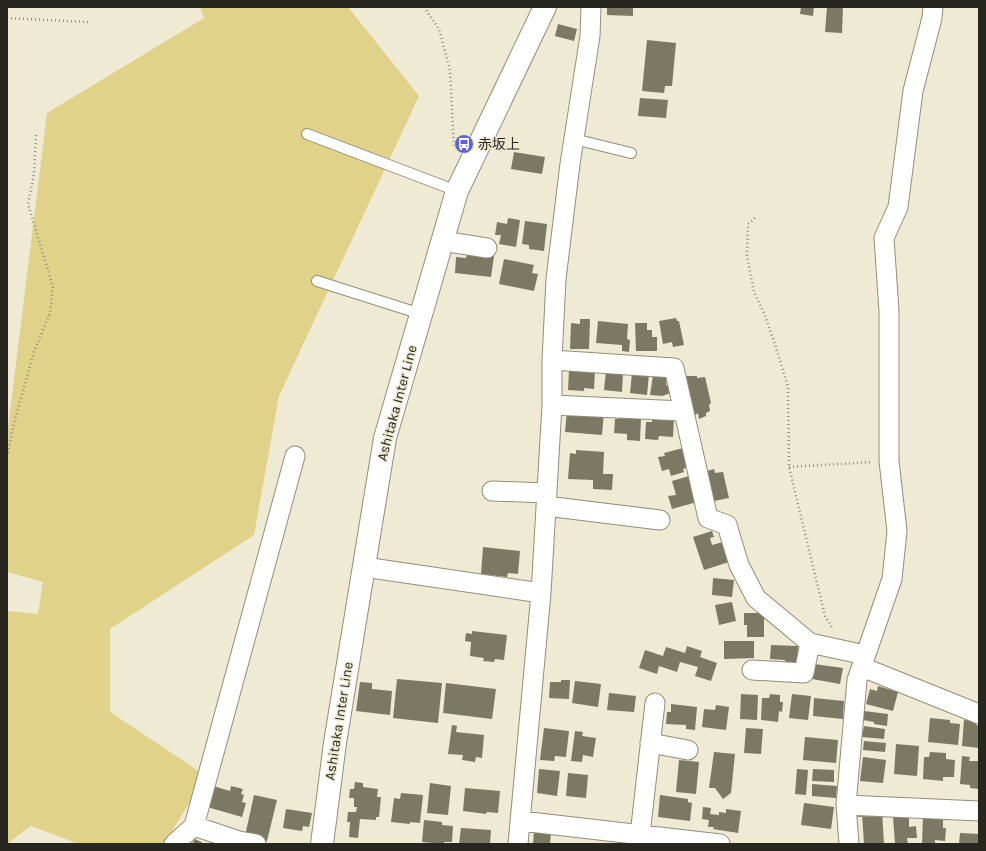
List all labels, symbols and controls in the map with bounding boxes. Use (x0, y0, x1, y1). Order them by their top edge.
bus stop icon: 赤坂上 (453, 133, 475, 155)
place label: 赤坂上 (478, 136, 520, 153)
street label: Ashitaka Inter Line (373, 343, 421, 463)
street label: Ashitaka Inter Line (321, 661, 357, 781)

